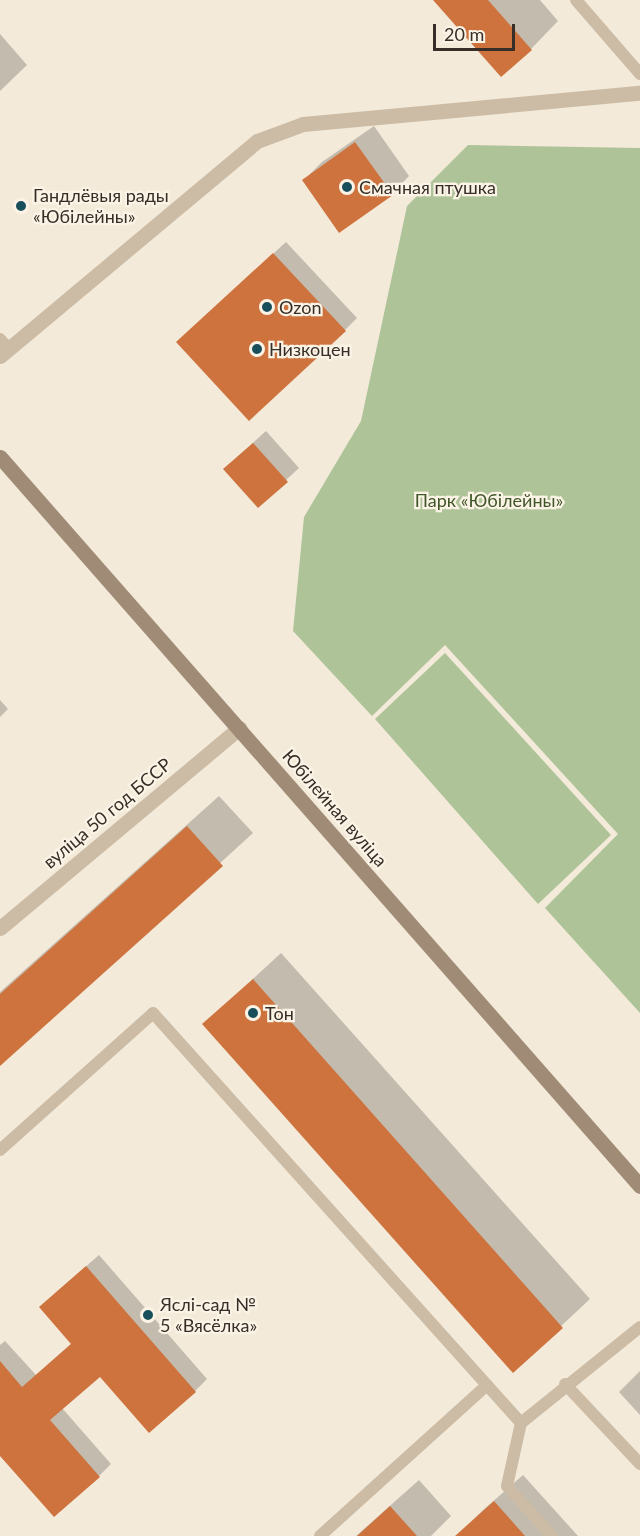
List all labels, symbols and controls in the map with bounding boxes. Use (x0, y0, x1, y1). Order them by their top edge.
scale bar (436, 12, 518, 50)
text: 20 m (444, 23, 484, 45)
place label: Смачная птушка (359, 176, 496, 198)
marker: Смачная птушка (340, 180, 354, 194)
place label: Гандлёвыя рады «Юбілейны» (33, 185, 169, 228)
marker: Гандлёвыя рады «Юбілейны» (14, 199, 28, 213)
place label: Ozon (279, 296, 321, 318)
marker: Ozon (260, 300, 274, 314)
place label: Низкоцен (269, 338, 351, 360)
marker: Низкоцен (250, 342, 264, 356)
park label: Парк «Юбілейны» (415, 489, 563, 511)
street label: Юбілейная вуліца (278, 745, 392, 871)
street label: вуліца 50 год БССР (39, 753, 175, 873)
place label: Тон (265, 1002, 294, 1024)
marker: Тон (246, 1006, 260, 1020)
place label: Яслі-сад № 5 «Вясёлка» (160, 1294, 257, 1336)
marker: Яслі-сад № 5 «Вясёлка» (141, 1308, 155, 1322)

